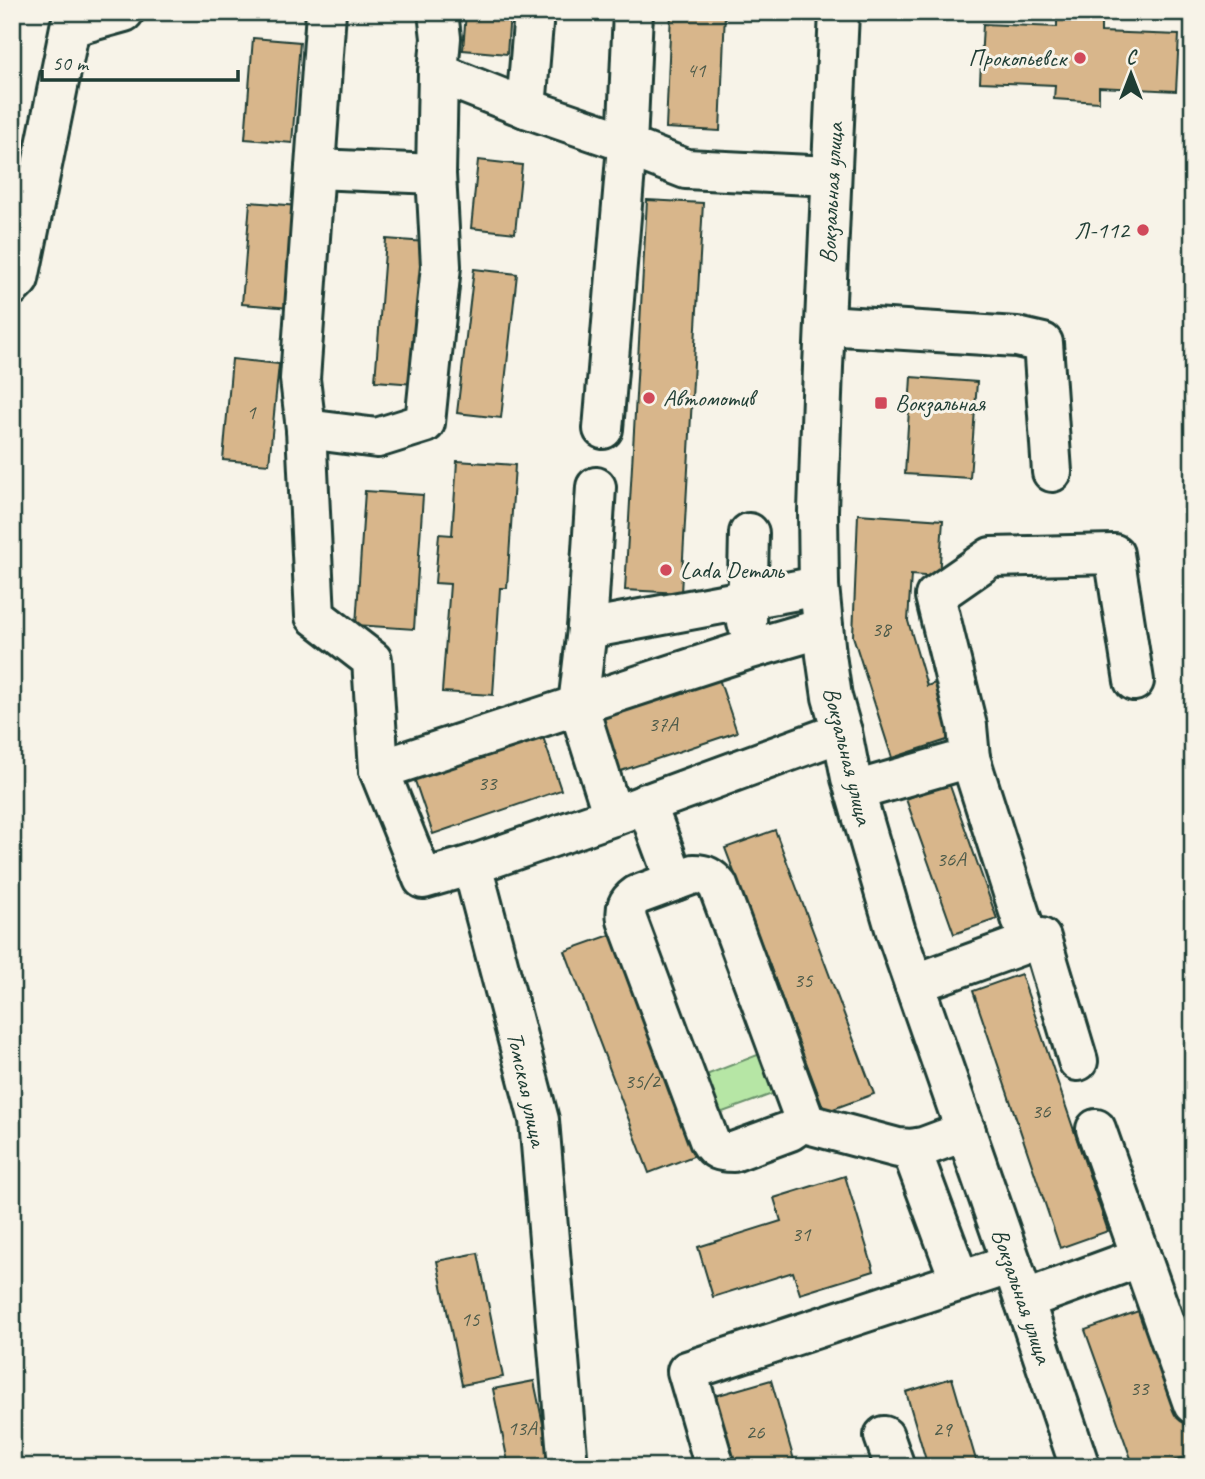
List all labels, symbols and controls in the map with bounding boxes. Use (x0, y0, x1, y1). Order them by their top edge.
scale bar (42, 38, 238, 82)
north arrow (1096, 38, 1166, 108)
place label: Прокопьевск (968, 43, 1068, 73)
text: С (1126, 46, 1138, 70)
text: 50 m (52, 50, 90, 76)
marker: Прокопьевск (1072, 50, 1088, 66)
house number: 41 (687, 57, 707, 83)
street label: Вокзальная улица (812, 120, 850, 264)
place label: Л-112 (1074, 215, 1131, 245)
marker: Л-112 (1135, 222, 1151, 238)
place label: Автомотив (663, 383, 758, 413)
place label: Вокзальная (895, 388, 986, 418)
marker: Автомотив (641, 390, 657, 406)
marker: Вокзальная (873, 395, 889, 411)
house number: 1 (246, 399, 257, 425)
place label: Lada Dеталь (680, 555, 785, 585)
marker: Lada Dеталь (658, 562, 674, 578)
house number: 38 (872, 616, 893, 642)
street label: Вокзальная улица (816, 684, 880, 829)
house number: 37А (648, 711, 679, 737)
house number: 33 (478, 770, 498, 796)
house number: 36А (936, 846, 967, 872)
house number: 35 (794, 967, 814, 993)
street label: Томская улица (500, 1029, 554, 1151)
house number: 35/2 (624, 1068, 661, 1094)
house number: 36 (1032, 1098, 1051, 1124)
house number: 31 (792, 1221, 812, 1247)
street label: Вокзальная улица (985, 1225, 1060, 1369)
house number: 15 (461, 1306, 481, 1332)
house number: 33 (1130, 1375, 1150, 1401)
house number: 13А (507, 1415, 538, 1441)
house number: 29 (933, 1416, 953, 1442)
house number: 26 (746, 1419, 765, 1445)

